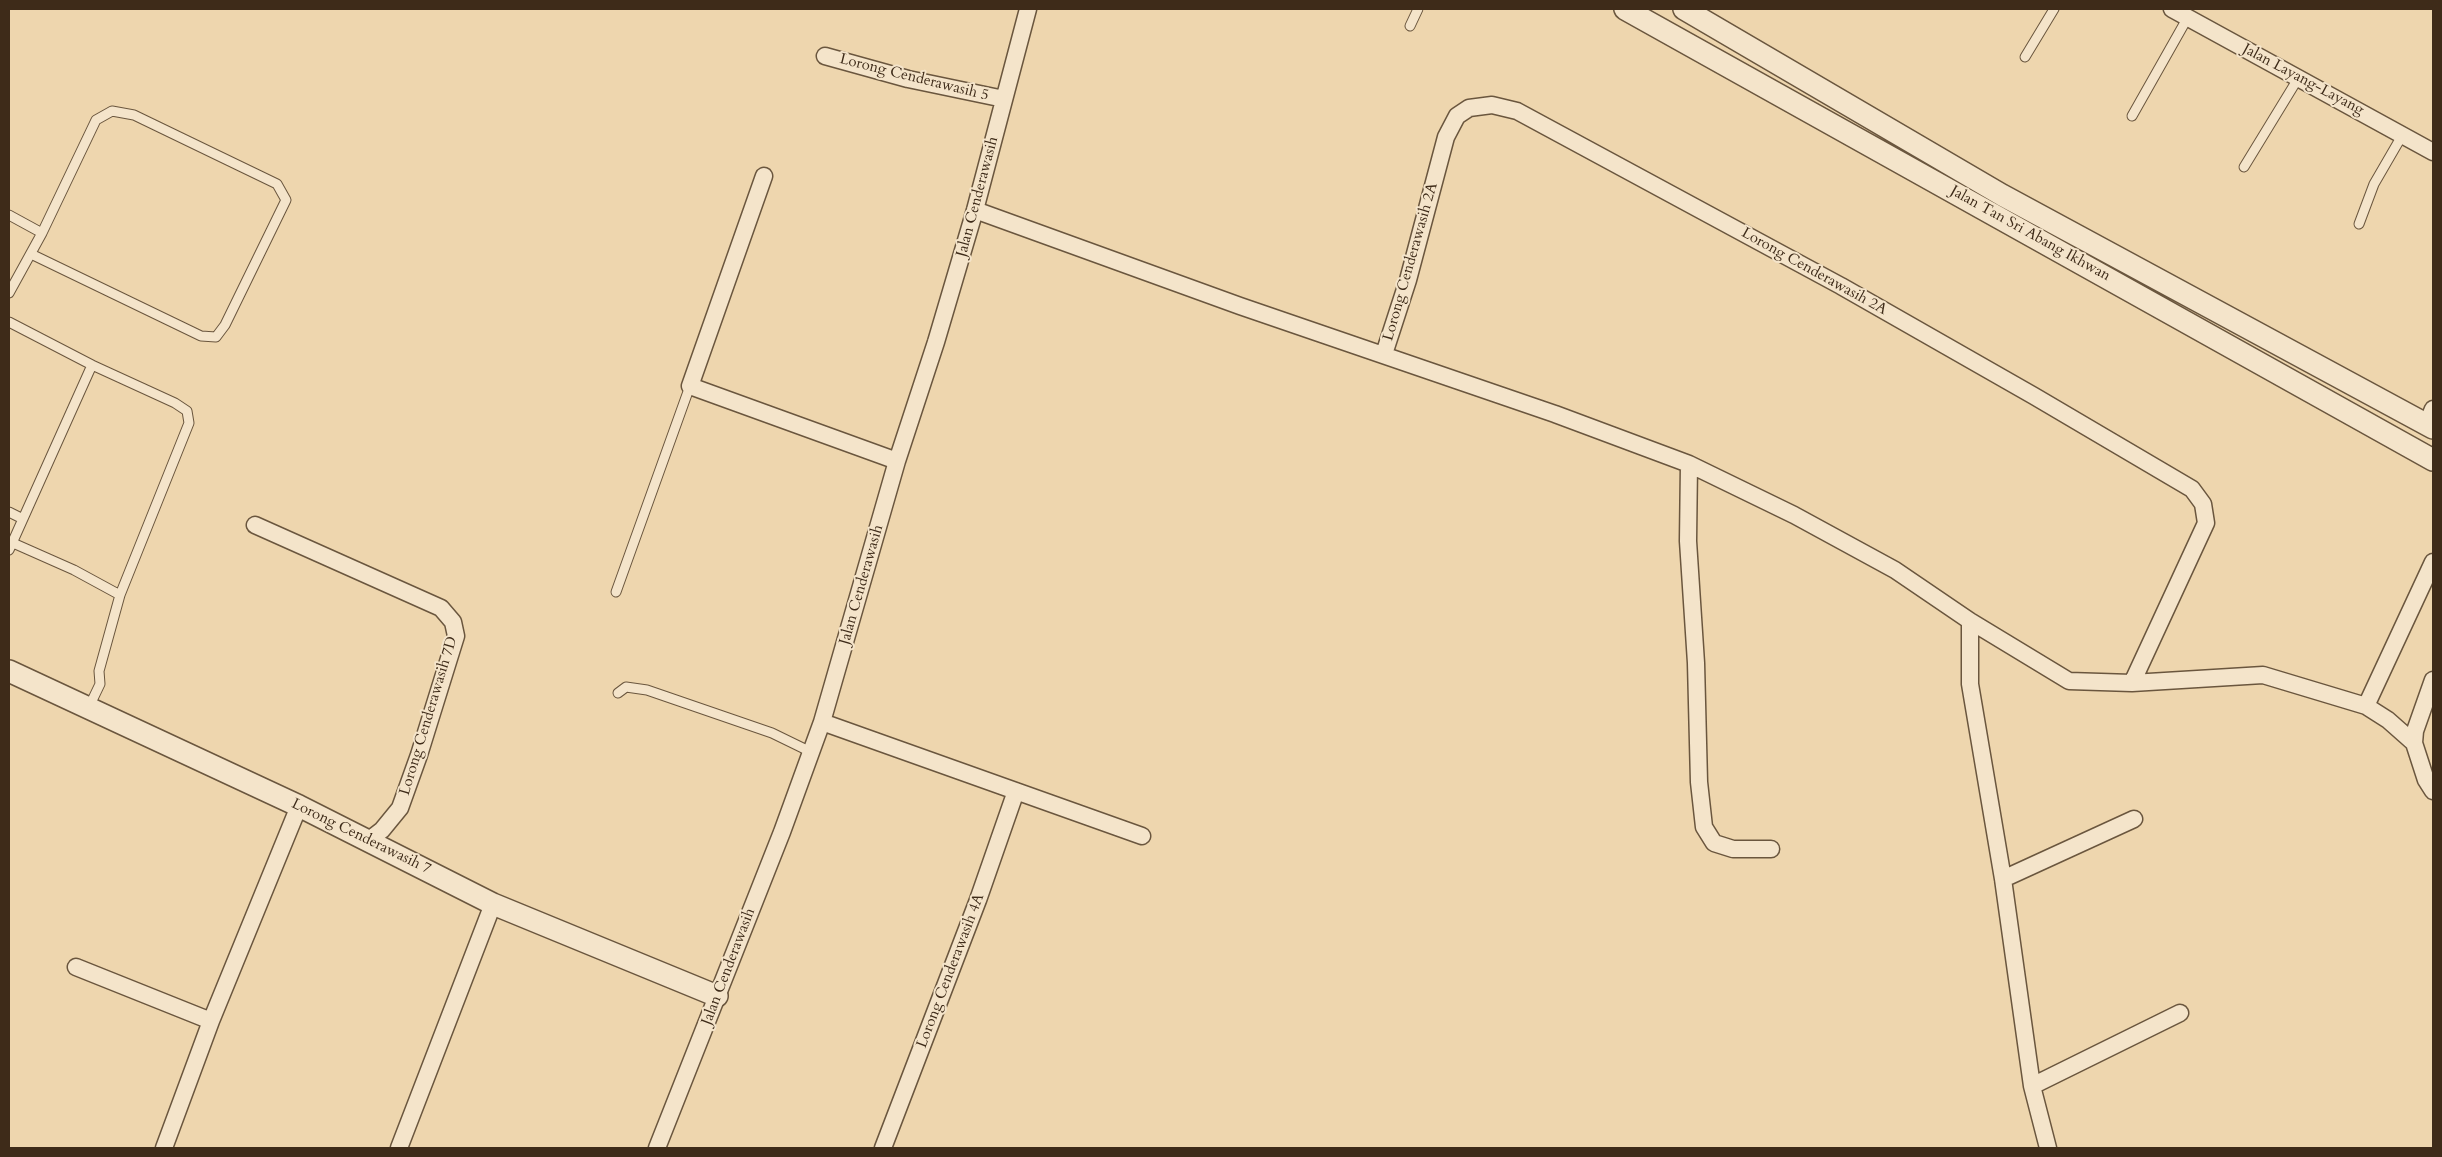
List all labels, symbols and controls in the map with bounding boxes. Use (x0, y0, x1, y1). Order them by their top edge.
street label: Jalan Layang-Layang (2239, 40, 2367, 120)
street label: Lorong Cenderawasih 5 (838, 51, 990, 105)
street label: Jalan Cenderawasih (953, 135, 1003, 259)
street label: Lorong Cenderawasih 2A (1380, 181, 1442, 343)
street label: Jalan Tan Sri Abang Ikhwan (1947, 182, 2113, 286)
street label: Lorong Cenderawasih 2A (1738, 224, 1890, 320)
street label: Jalan Cenderawasih (836, 523, 888, 647)
street label: Lorong Cenderawasih 7D (396, 634, 462, 798)
street label: Lorong Cenderawasih 7 (288, 795, 434, 879)
street label: Lorong Cenderawasih 4A (913, 891, 989, 1051)
street label: Jalan Cenderawasih (698, 906, 760, 1028)

